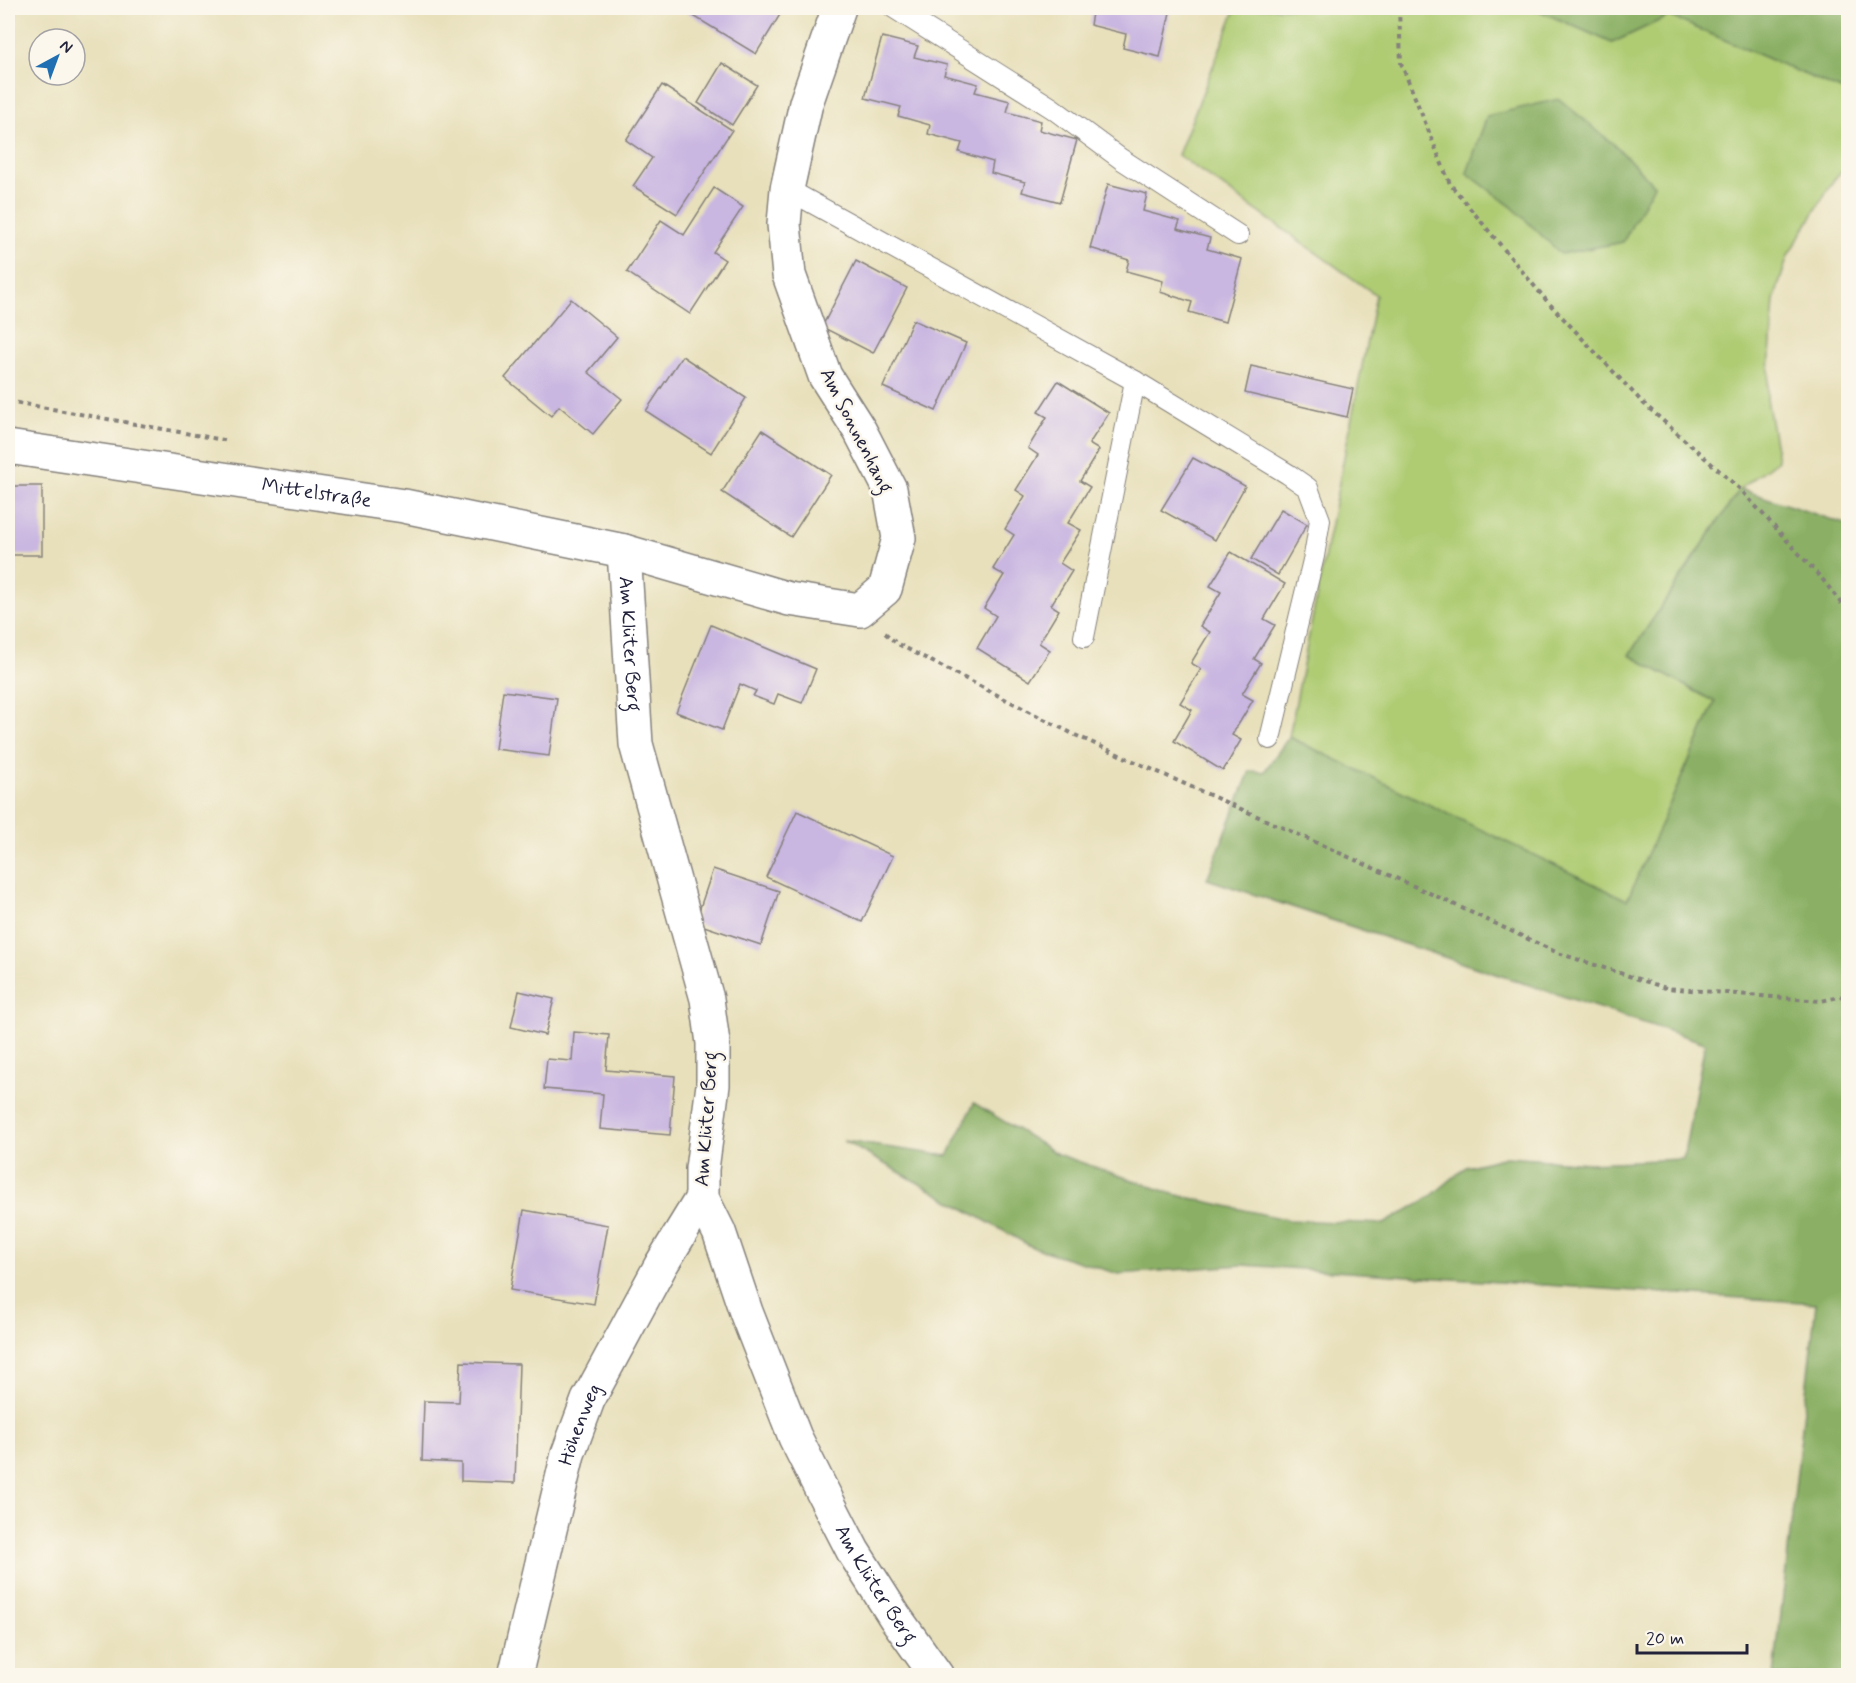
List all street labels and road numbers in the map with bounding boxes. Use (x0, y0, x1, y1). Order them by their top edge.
street label: Am Sonnenhang (811, 364, 899, 499)
street label: Mittelstraße (260, 471, 374, 515)
street label: Am Klüter Berg (612, 575, 647, 713)
street label: Am Klüter Berg (689, 1050, 727, 1188)
street label: Höhenweg (552, 1379, 608, 1468)
street label: Am Klüter Berg (828, 1520, 923, 1650)

